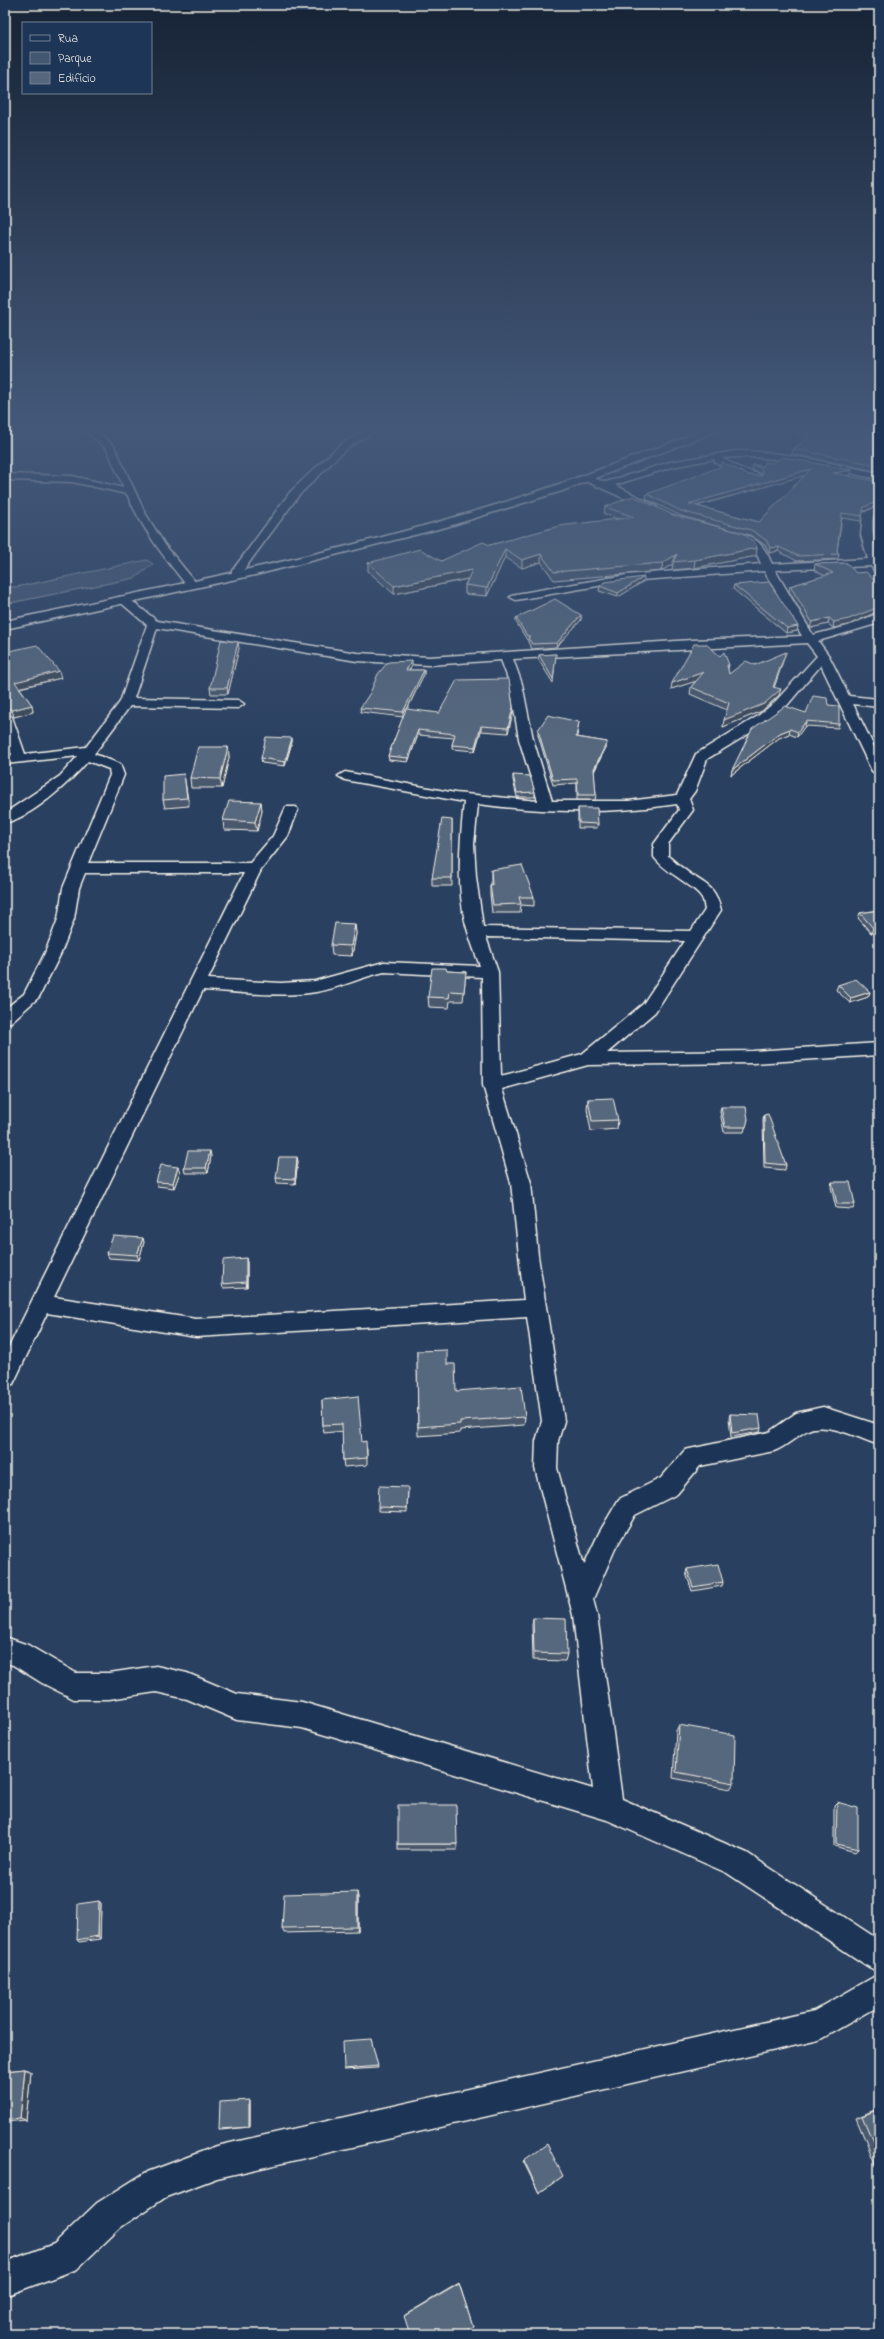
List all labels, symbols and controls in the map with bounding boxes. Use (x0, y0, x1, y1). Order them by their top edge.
legend (22, 22, 152, 94)
text: Rua (58, 30, 78, 48)
text: Parque (58, 50, 92, 68)
text: Edifício (58, 70, 96, 88)

